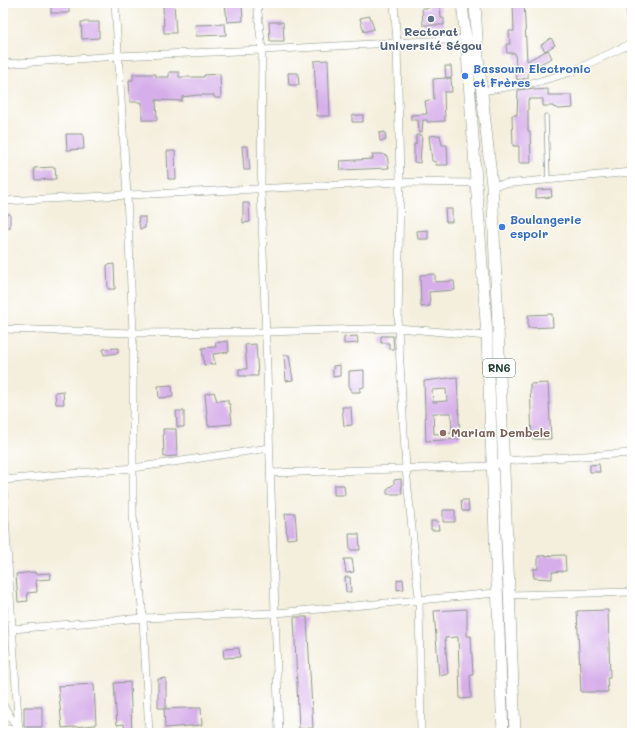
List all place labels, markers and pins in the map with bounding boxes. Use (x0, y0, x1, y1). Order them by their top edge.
marker: Rectorat Université Ségou (426, 14, 436, 24)
place label: Rectorat Université Ségou (380, 23, 482, 53)
place label: Bassoum Electronic et Frères (473, 60, 591, 90)
marker: Bassoum Electronic et Frères (460, 71, 470, 81)
place label: Boulangerie espoir (510, 211, 582, 241)
marker: Boulangerie espoir (497, 222, 507, 232)
place label: Mariam Dembele (451, 424, 550, 440)
marker: Mariam Dembele (438, 428, 448, 438)

